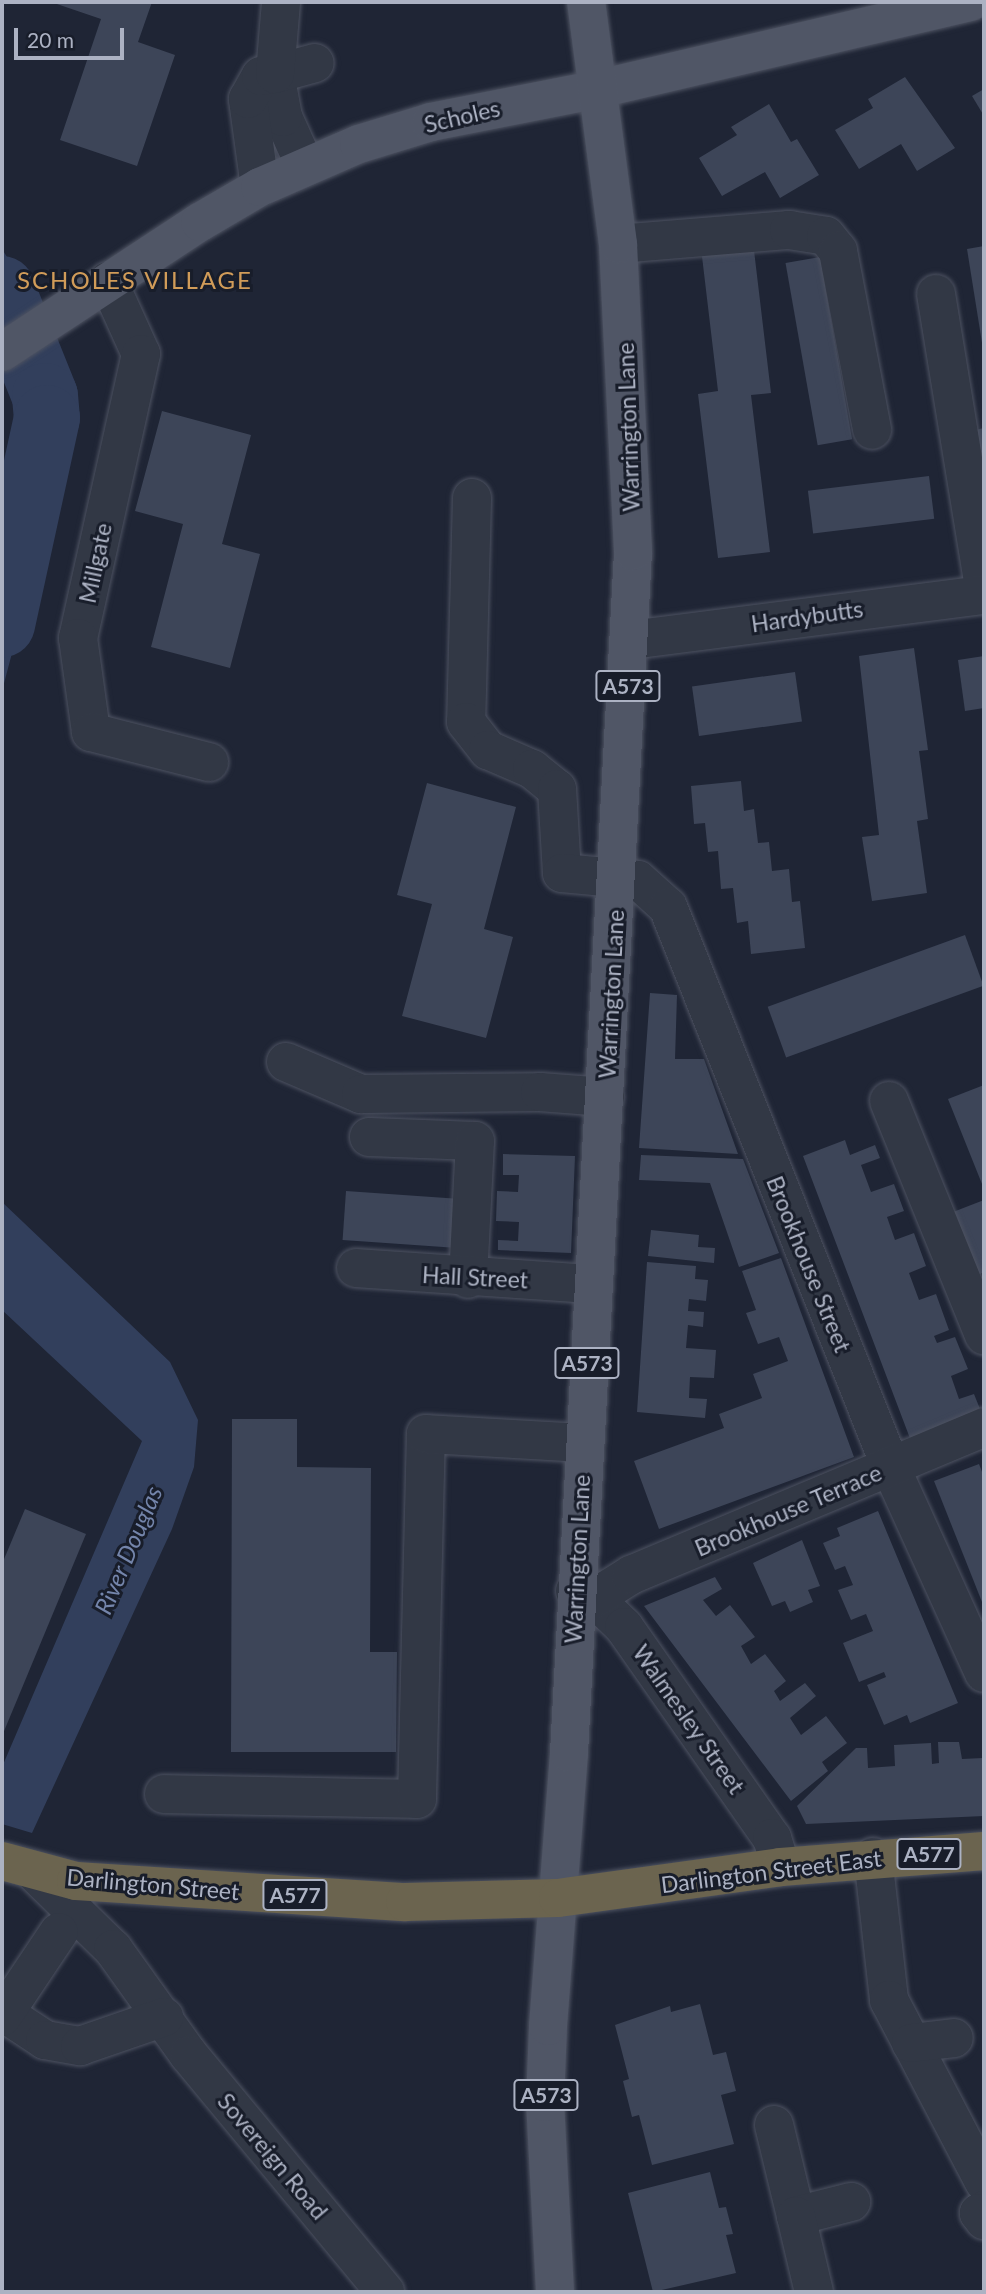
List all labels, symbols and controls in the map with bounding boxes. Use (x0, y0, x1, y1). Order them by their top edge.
scale bar (18, 14, 128, 58)
text: 20 m (27, 27, 74, 52)
street label: Scholes (421, 94, 503, 138)
district label: SCHOLES VILLAGE (19, 266, 251, 294)
street label: Warrington Lane (611, 342, 645, 512)
street label: Millgate (73, 520, 117, 606)
street label: Hardybutts (749, 594, 865, 638)
road number: A573 (595, 668, 661, 704)
street label: Warrington Lane (593, 909, 629, 1079)
street label: Brookhouse Street (761, 1172, 857, 1356)
street label: Hall Street (421, 1260, 529, 1294)
road number: A573 (554, 1346, 620, 1380)
street label: Brookhouse Terrace (690, 1458, 886, 1562)
street label: Warrington Lane (559, 1474, 595, 1644)
water label: River Douglas (88, 1481, 168, 1619)
street label: Walmesley Street (627, 1639, 751, 1799)
road number: A577 (896, 1836, 962, 1871)
street label: Darlington Street East (659, 1844, 883, 1898)
street label: Darlington Street (66, 1863, 240, 1905)
road number: A577 (262, 1878, 328, 1912)
road number: A573 (513, 2078, 579, 2112)
street label: Sovereign Road (212, 2087, 334, 2225)

